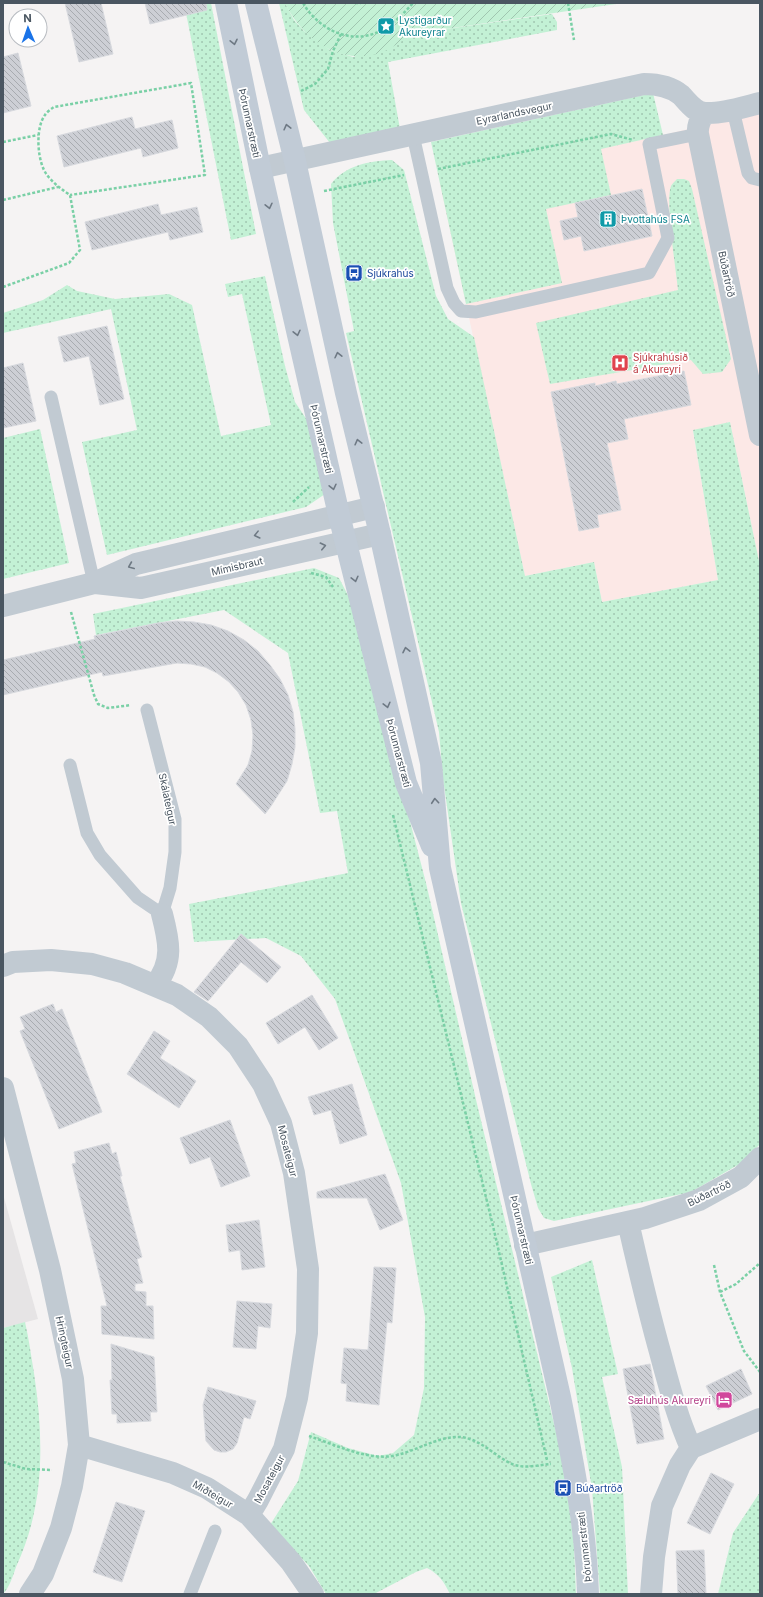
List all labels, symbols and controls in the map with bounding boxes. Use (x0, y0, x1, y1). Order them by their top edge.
north arrow (8, 8, 48, 48)
text: N (23, 11, 32, 25)
place label: Lystigarður Akureyrar (399, 14, 452, 38)
place icon: Lystigarður Akureyrar (376, 16, 396, 36)
one-way arrow (229, 39, 237, 45)
street label: Þórunnarstræti (237, 87, 263, 159)
street label: Eyrarlandsvegur (475, 99, 553, 127)
one-way arrow (283, 124, 291, 130)
one-way arrow (264, 203, 272, 209)
building icon: Þvottahús FSA (598, 209, 618, 229)
place label: Þvottahús FSA (621, 213, 690, 225)
street label: Búðartröð (716, 250, 738, 298)
bus stop icon: Sjúkrahús (344, 263, 364, 283)
place label: Sjúkrahús (367, 267, 414, 279)
one-way arrow (293, 330, 301, 336)
place label: Sjúkrahúsið á Akureyri (633, 351, 688, 375)
one-way arrow (334, 352, 342, 358)
hospital icon: Sjúkrahúsið á Akureyri (610, 353, 630, 373)
street label: Þórunnarstræti (308, 403, 336, 475)
one-way arrow (354, 439, 363, 446)
one-way arrow (328, 484, 336, 490)
one-way arrow (254, 530, 260, 538)
one-way arrow (320, 543, 326, 551)
street label: Mímisbraut (210, 554, 265, 578)
one-way arrow (127, 562, 134, 570)
one-way arrow (351, 576, 359, 582)
one-way arrow (402, 647, 410, 653)
one-way arrow (382, 702, 390, 708)
street label: Þórunnarstræti (384, 717, 414, 789)
street label: Skálateigur (157, 772, 179, 826)
one-way arrow (430, 798, 439, 804)
street label: Mosateigur (276, 1124, 300, 1178)
street label: Búðartröð (685, 1177, 733, 1209)
street label: Þórunnarstræti (508, 1194, 536, 1266)
street label: Hringteigur (54, 1315, 76, 1369)
hotel icon: Sæluhús Akureyri (714, 1390, 734, 1410)
place label: Sæluhús Akureyri (628, 1394, 711, 1406)
street label: Mosateigur (251, 1453, 287, 1505)
street label: Miðteigur (191, 1478, 235, 1510)
bus stop icon: Búðartröð (553, 1478, 573, 1498)
place label: Búðartröð (576, 1482, 623, 1494)
street label: Þórunnarstræti (574, 1511, 594, 1583)

